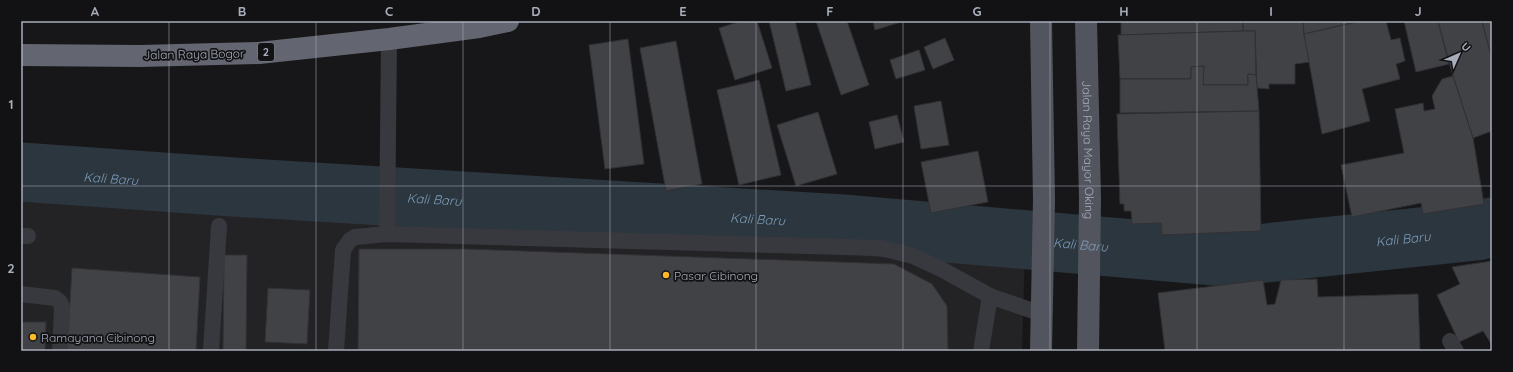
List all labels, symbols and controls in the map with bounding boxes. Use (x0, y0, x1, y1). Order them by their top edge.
text: A (91, 3, 100, 19)
text: B (238, 3, 246, 19)
text: C (385, 3, 393, 19)
text: D (531, 3, 541, 19)
text: E (679, 3, 687, 19)
text: F (826, 3, 834, 19)
text: G (972, 3, 982, 19)
text: H (1119, 3, 1129, 19)
text: I (1269, 3, 1273, 19)
text: J (1414, 3, 1422, 19)
north arrow (1439, 34, 1479, 74)
text: U (1458, 39, 1474, 55)
road number: 2 (258, 43, 274, 61)
street label: Jalan Raya Bogor (143, 46, 245, 62)
street label: Jalan Raya Mayor Oking (1080, 80, 1098, 220)
text: 1 (8, 96, 14, 112)
water label: Kali Baru (83, 168, 139, 188)
water label: Kali Baru (406, 190, 463, 209)
water label: Kali Baru (730, 209, 786, 228)
water label: Kali Baru (1375, 228, 1432, 249)
water label: Kali Baru (1052, 234, 1109, 255)
text: 2 (7, 260, 15, 276)
place label: Pasar Cibinong (674, 268, 758, 283)
marker: Pasar Cibinong (661, 270, 671, 280)
place label: Ramayana Cibinong (41, 330, 155, 345)
marker: Ramayana Cibinong (28, 332, 38, 342)

